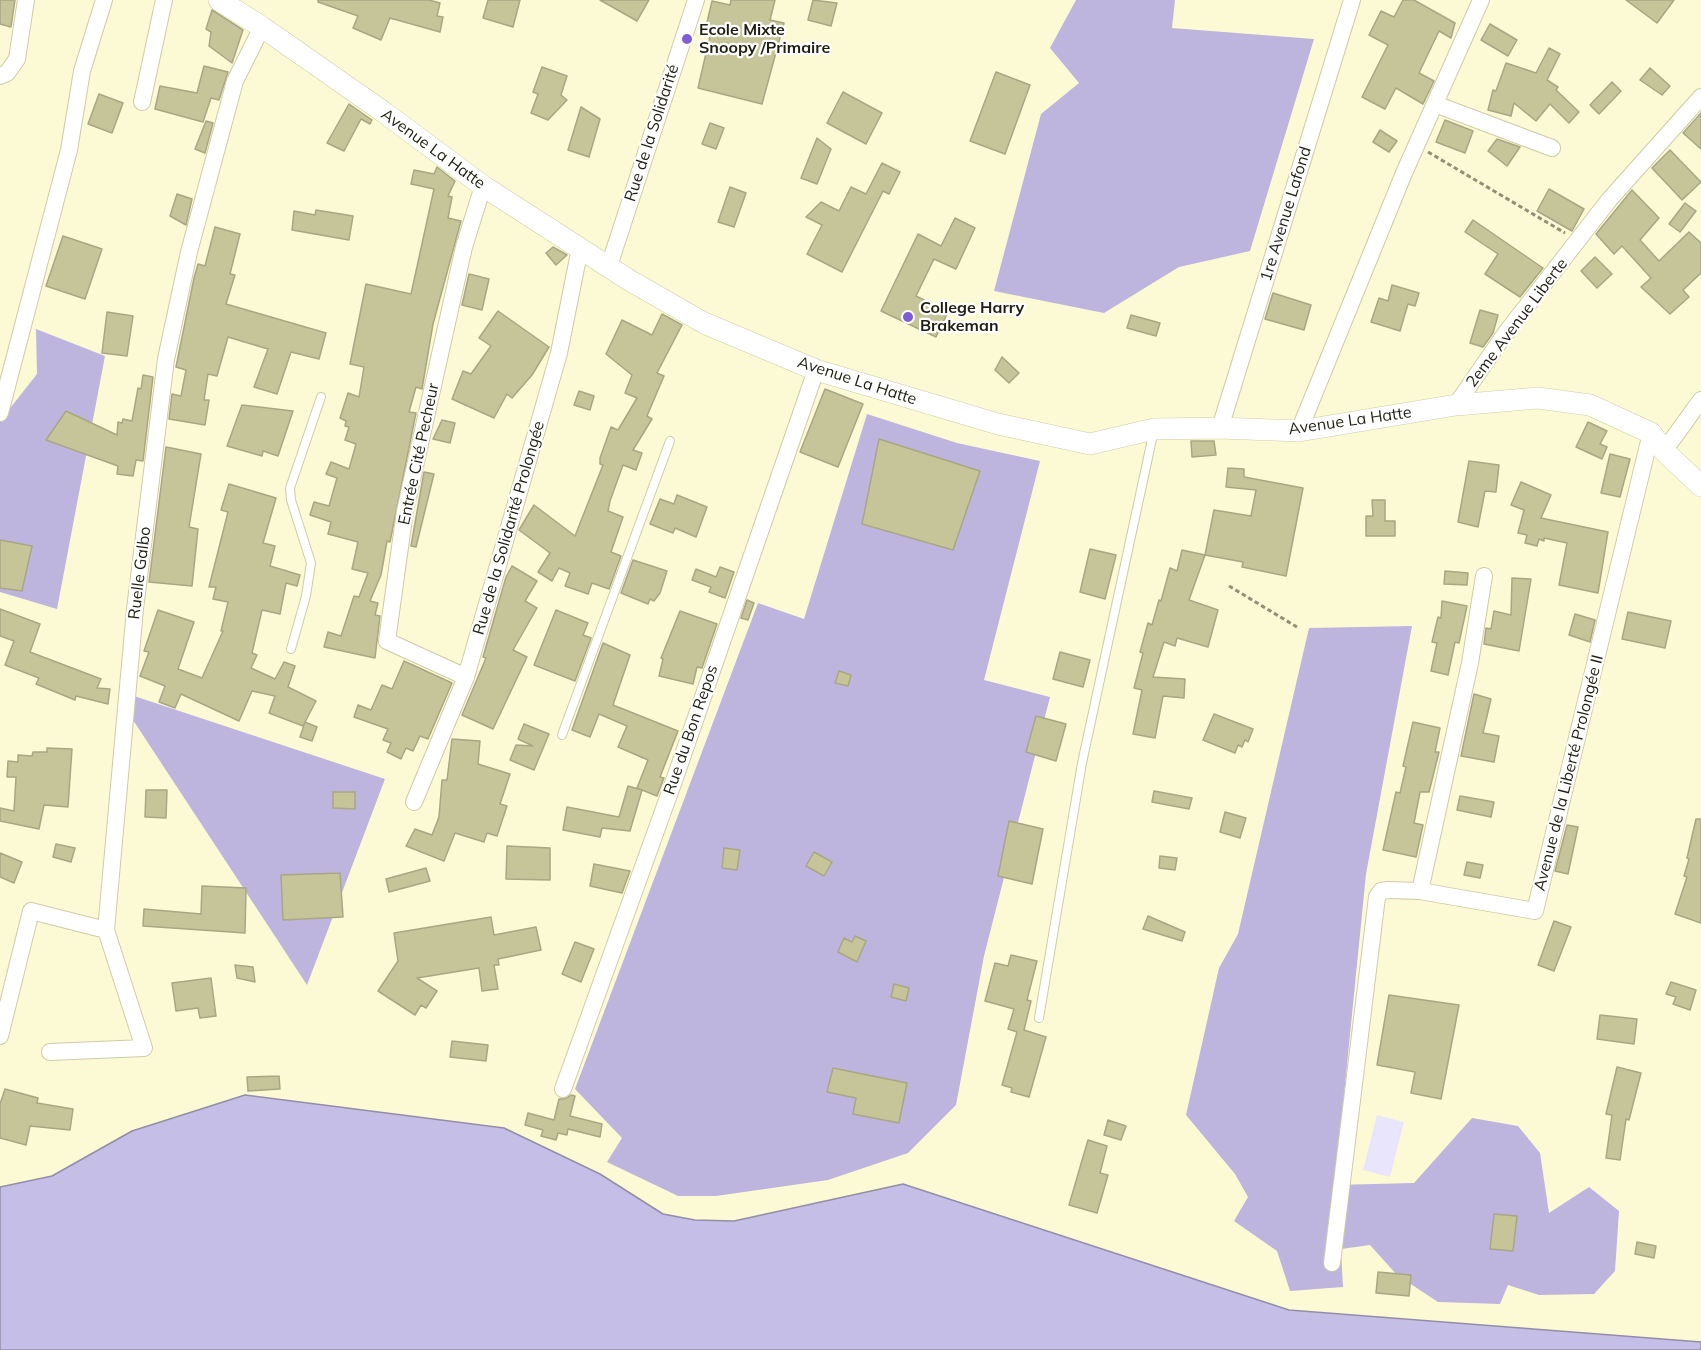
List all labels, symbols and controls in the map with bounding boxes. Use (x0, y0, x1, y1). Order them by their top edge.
place label: Ecole Mixte Snoopy /Primaire (699, 20, 830, 58)
marker: Ecole Mixte Snoopy /Primaire (680, 32, 694, 46)
street label: Rue de la Solidarité (621, 62, 683, 204)
street label: Avenue La Hatte (377, 105, 489, 193)
street label: 1re Avenue Lafond (1256, 144, 1316, 284)
street label: 2eme Avenue Liberte (1462, 255, 1572, 391)
place label: College Harry Brakeman (920, 298, 1024, 336)
marker: College Harry Brakeman (901, 310, 915, 324)
street label: Avenue La Hatte (795, 353, 919, 409)
street label: Entrée Cité Pecheur (395, 381, 443, 527)
street label: Avenue La Hatte (1287, 403, 1413, 439)
street label: Rue de la Solidarité Prolongée (469, 419, 549, 637)
street label: Ruelle Galbo (125, 526, 155, 620)
street label: Avenue de la Liberté Prolongée II (1530, 653, 1608, 893)
street label: Rue du Bon Repos (660, 663, 722, 797)

